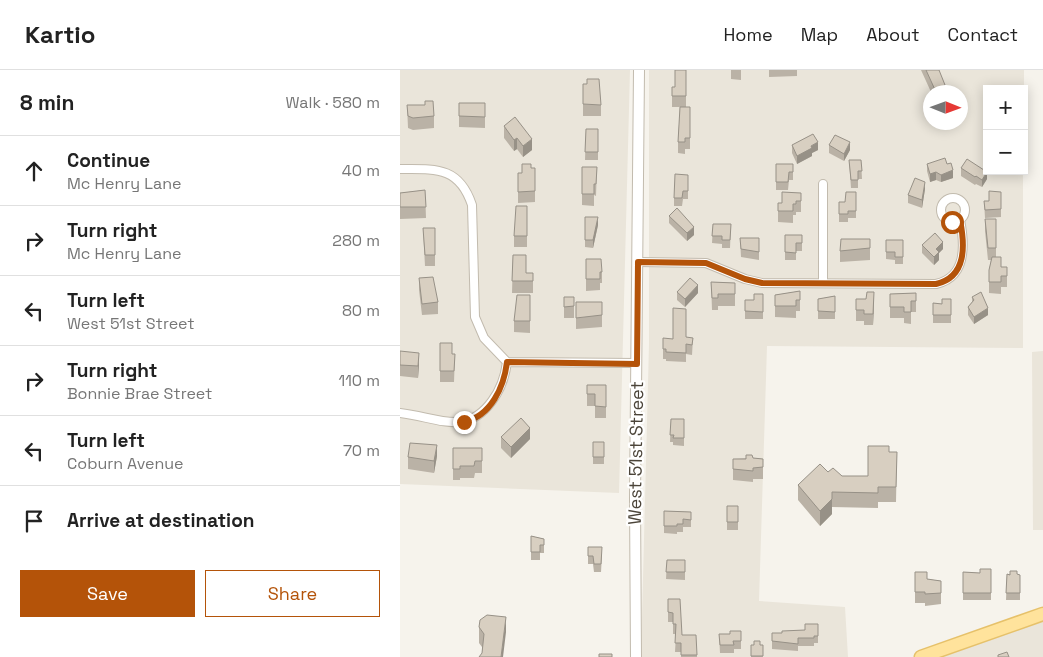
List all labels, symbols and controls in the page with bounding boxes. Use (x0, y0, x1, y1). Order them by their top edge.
text: Kartio (25, 19, 95, 50)
text: Home (724, 23, 773, 46)
text: Map (801, 23, 838, 46)
text: About (866, 23, 920, 46)
text: Contact (948, 23, 1018, 46)
north arrow (923, 85, 968, 130)
map controls (983, 85, 1028, 175)
button: + (983, 85, 1028, 130)
text: 8 min (20, 89, 74, 116)
text: Walk · 580 m (286, 92, 380, 113)
button: − (983, 130, 1028, 175)
text: Continue (67, 148, 150, 173)
icon: ahead (20, 157, 48, 185)
text: 40 m (342, 160, 380, 181)
text: Mc Henry Lane (67, 173, 181, 194)
route start (941, 211, 964, 234)
text: Turn right (67, 218, 157, 243)
icon: right (20, 227, 48, 255)
text: 280 m (332, 230, 380, 251)
text: Mc Henry Lane (67, 243, 181, 264)
text: Turn left (67, 288, 145, 313)
icon: left (20, 297, 48, 325)
text: 80 m (342, 300, 380, 321)
text: West 51st Street (67, 313, 195, 334)
text: Turn right (67, 358, 157, 383)
icon: right (20, 367, 48, 395)
text: 110 m (338, 370, 380, 391)
street label: West 51st Street (623, 381, 648, 525)
text: Bonnie Brae Street (67, 383, 212, 404)
route end (453, 411, 476, 434)
text: Turn left (67, 428, 145, 453)
icon: left (20, 437, 48, 465)
text: 70 m (343, 440, 380, 461)
text: Coburn Avenue (67, 453, 184, 474)
icon: arrive (20, 507, 48, 535)
text: Arrive at destination (67, 508, 255, 533)
button: Save (20, 570, 195, 617)
button: Share (205, 570, 380, 617)

